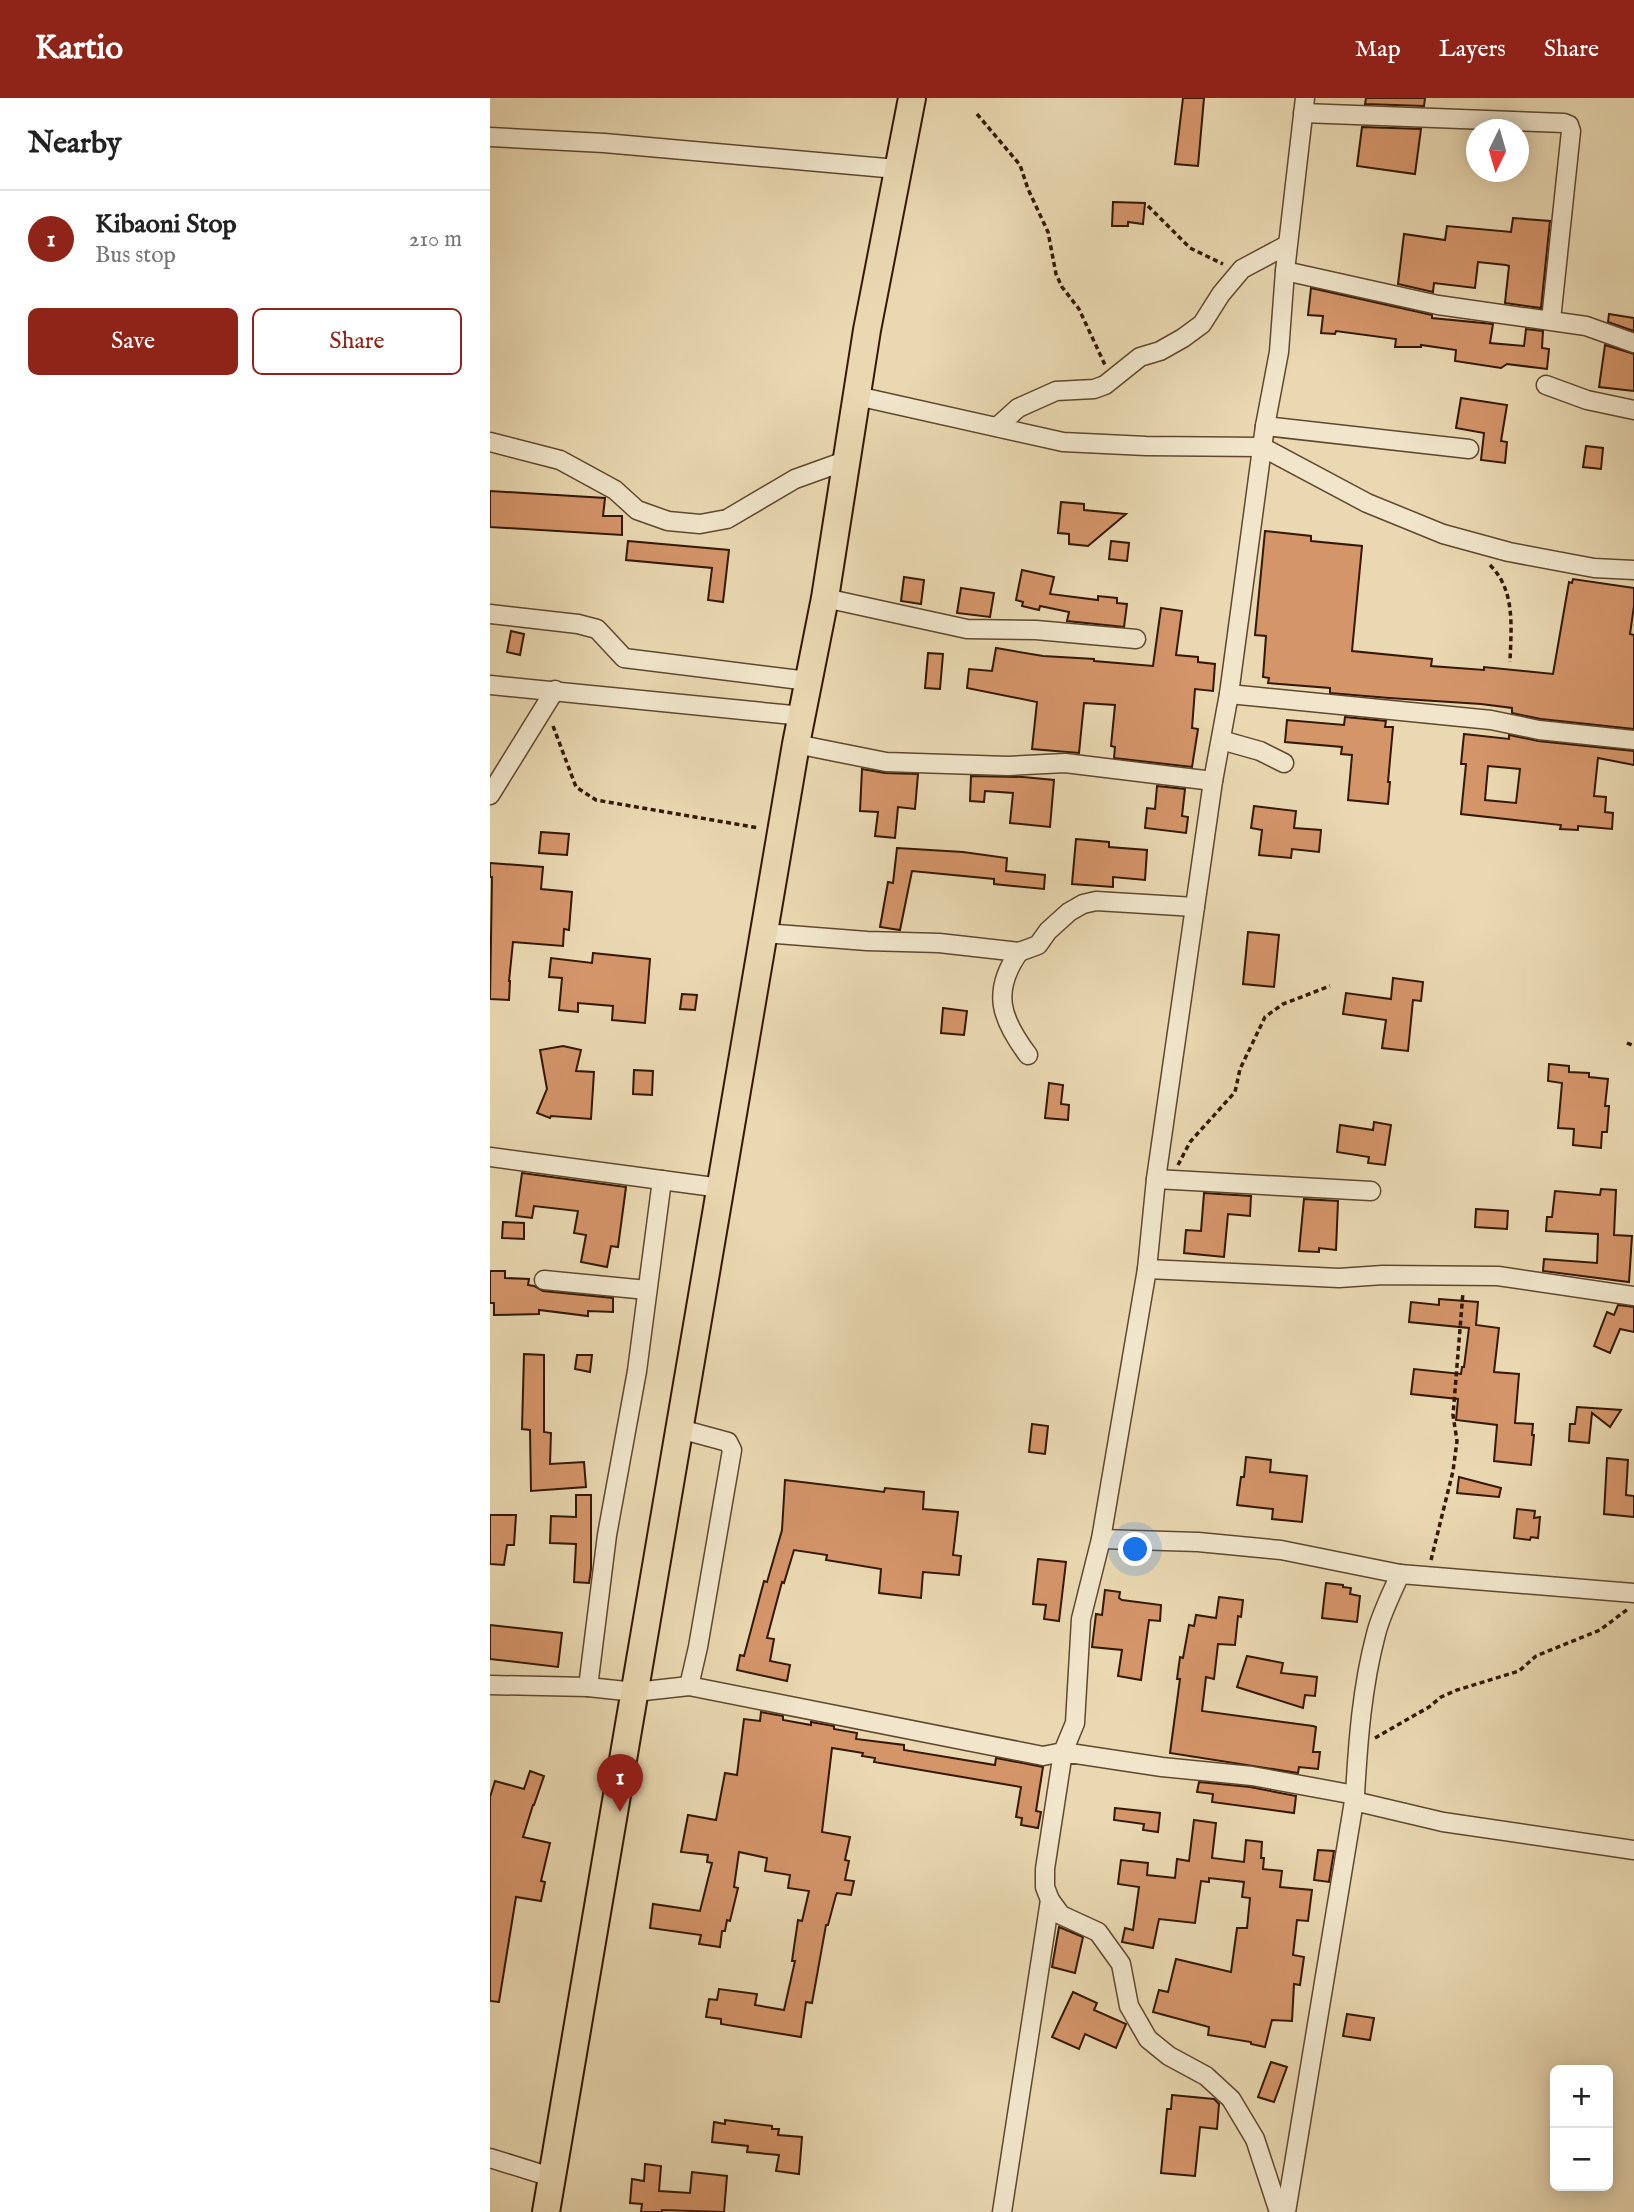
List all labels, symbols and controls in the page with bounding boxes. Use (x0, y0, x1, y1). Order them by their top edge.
text: Kartio (35, 28, 123, 70)
text: Map (1355, 34, 1401, 65)
text: Layers (1439, 34, 1506, 65)
text: Share (1544, 34, 1599, 65)
north arrow (1466, 119, 1529, 182)
text: Nearby (28, 125, 121, 163)
text: Kibaoni Stop (95, 208, 237, 241)
text: 1 (47, 225, 55, 254)
text: 210 m (409, 225, 462, 254)
text: Bus stop (95, 241, 176, 270)
button: Save (28, 308, 238, 375)
button: Share (252, 308, 462, 375)
your location (1118, 1532, 1152, 1566)
pin: 1 (597, 1754, 643, 1812)
map controls (1550, 2065, 1613, 2191)
button: + (1550, 2065, 1613, 2128)
button: − (1550, 2128, 1613, 2191)

